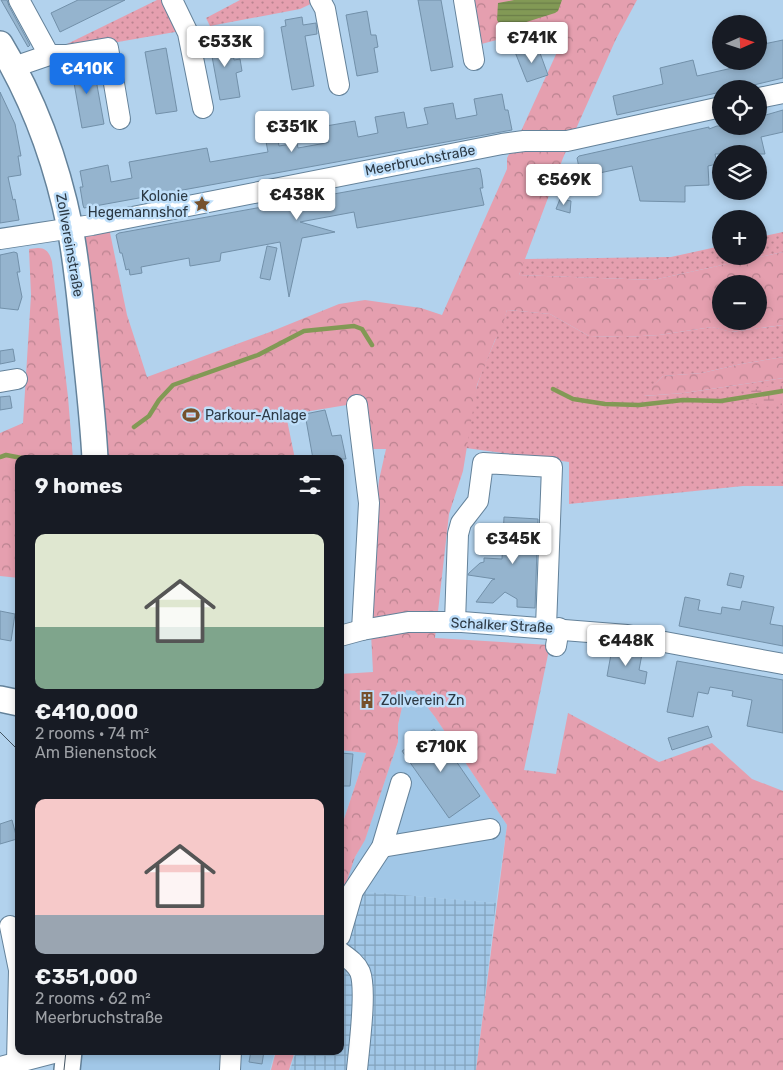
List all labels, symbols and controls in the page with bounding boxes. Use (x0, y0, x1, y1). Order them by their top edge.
north arrow (712, 15, 768, 70)
map controls (712, 15, 767, 330)
pin: €741K (497, 22, 567, 64)
pin: €533K (190, 26, 260, 68)
text: €741K (507, 28, 557, 47)
text: €533K (198, 32, 252, 51)
pin: €410K (52, 52, 122, 95)
text: €410K (61, 59, 113, 78)
button: locate (712, 80, 767, 135)
pin: €351K (257, 110, 327, 153)
text: €351K (266, 117, 318, 136)
street label: Meerbruchstraße (363, 141, 477, 180)
button: layers (712, 145, 767, 200)
pin: €569K (529, 164, 599, 206)
text: €569K (537, 170, 591, 189)
pin: €438K (262, 178, 332, 221)
text: €438K (269, 185, 325, 204)
place label: Kolonie Hegemannshof (88, 188, 189, 221)
street label: Zollvereinstraße (52, 192, 87, 298)
place icon: Kolonie Hegemannshof (192, 194, 212, 214)
button: + (712, 210, 767, 265)
button: − (712, 275, 767, 330)
sports icon: Parkour-Anlage (181, 405, 201, 425)
place label: Parkour-Anlage (205, 407, 307, 424)
icon: filters (296, 471, 324, 499)
text: 9 homes (35, 473, 123, 498)
pin: €345K (478, 522, 548, 565)
text: €345K (486, 529, 540, 548)
icon: home (135, 566, 225, 656)
street label: Schalker Straße (450, 614, 554, 637)
pin: €448K (591, 624, 661, 667)
text: €448K (598, 631, 654, 650)
building icon: Zollverein Zn (357, 690, 377, 710)
place label: Zollverein Zn (381, 692, 465, 709)
text: €410,000 (35, 699, 138, 724)
text: 2 rooms · 74 m² (35, 724, 149, 743)
pin: €710K (406, 730, 476, 773)
text: €710K (415, 737, 467, 756)
text: Am Bienenstock (35, 743, 156, 762)
icon: home (135, 831, 225, 921)
text: €351,000 (35, 964, 138, 989)
text: 2 rooms · 62 m² (35, 989, 151, 1008)
text: Meerbruchstraße (35, 1008, 163, 1027)

